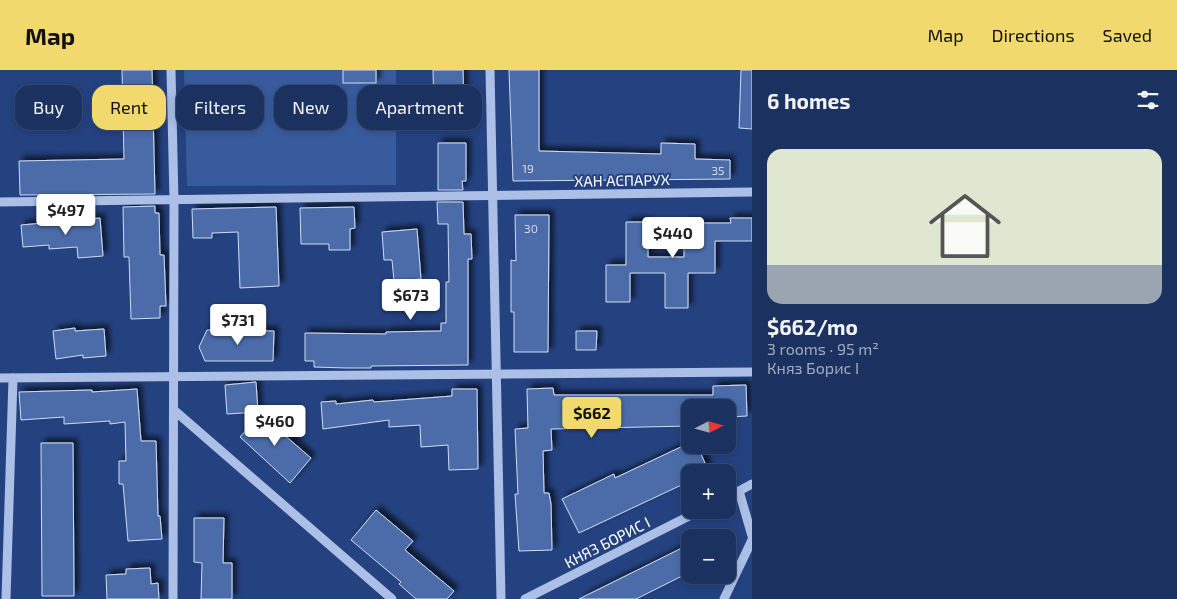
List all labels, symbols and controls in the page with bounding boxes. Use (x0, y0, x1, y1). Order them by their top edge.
text: Map (25, 21, 75, 50)
text: Map (927, 24, 964, 46)
text: Directions (992, 24, 1075, 46)
text: Saved (1103, 24, 1152, 46)
chip: Buy (15, 85, 82, 130)
chip: Rent (92, 85, 166, 130)
chip: Filters (176, 85, 264, 130)
chip: New (274, 85, 347, 130)
chip: Apartment (357, 85, 482, 130)
icon: filters (1134, 86, 1162, 114)
text: 6 homes (767, 88, 850, 113)
house number: 19 (522, 161, 534, 175)
house number: 35 (711, 163, 725, 177)
street label: ХАН АСПАРУХ (574, 170, 670, 190)
icon: home (920, 181, 1010, 271)
pin: $497 (36, 194, 96, 236)
text: $497 (47, 200, 85, 219)
pin: $440 (643, 216, 703, 259)
house number: 30 (524, 221, 538, 235)
text: $440 (653, 223, 693, 242)
pin: $673 (381, 278, 441, 321)
text: $673 (393, 285, 429, 304)
pin: $731 (208, 304, 268, 346)
text: $731 (221, 310, 255, 329)
text: $662/mo (767, 314, 858, 339)
text: 3 rooms · 95 m² (767, 339, 879, 358)
text: Княз Борис I (767, 358, 859, 377)
pin: $662 (562, 396, 622, 439)
north arrow (681, 399, 736, 454)
map controls (681, 399, 736, 584)
text: $662 (573, 403, 611, 422)
pin: $460 (245, 404, 305, 447)
text: $460 (255, 411, 295, 430)
button: + (681, 464, 736, 519)
street label: КНЯЗ БОРИС I (561, 513, 653, 571)
button: − (681, 529, 736, 584)

